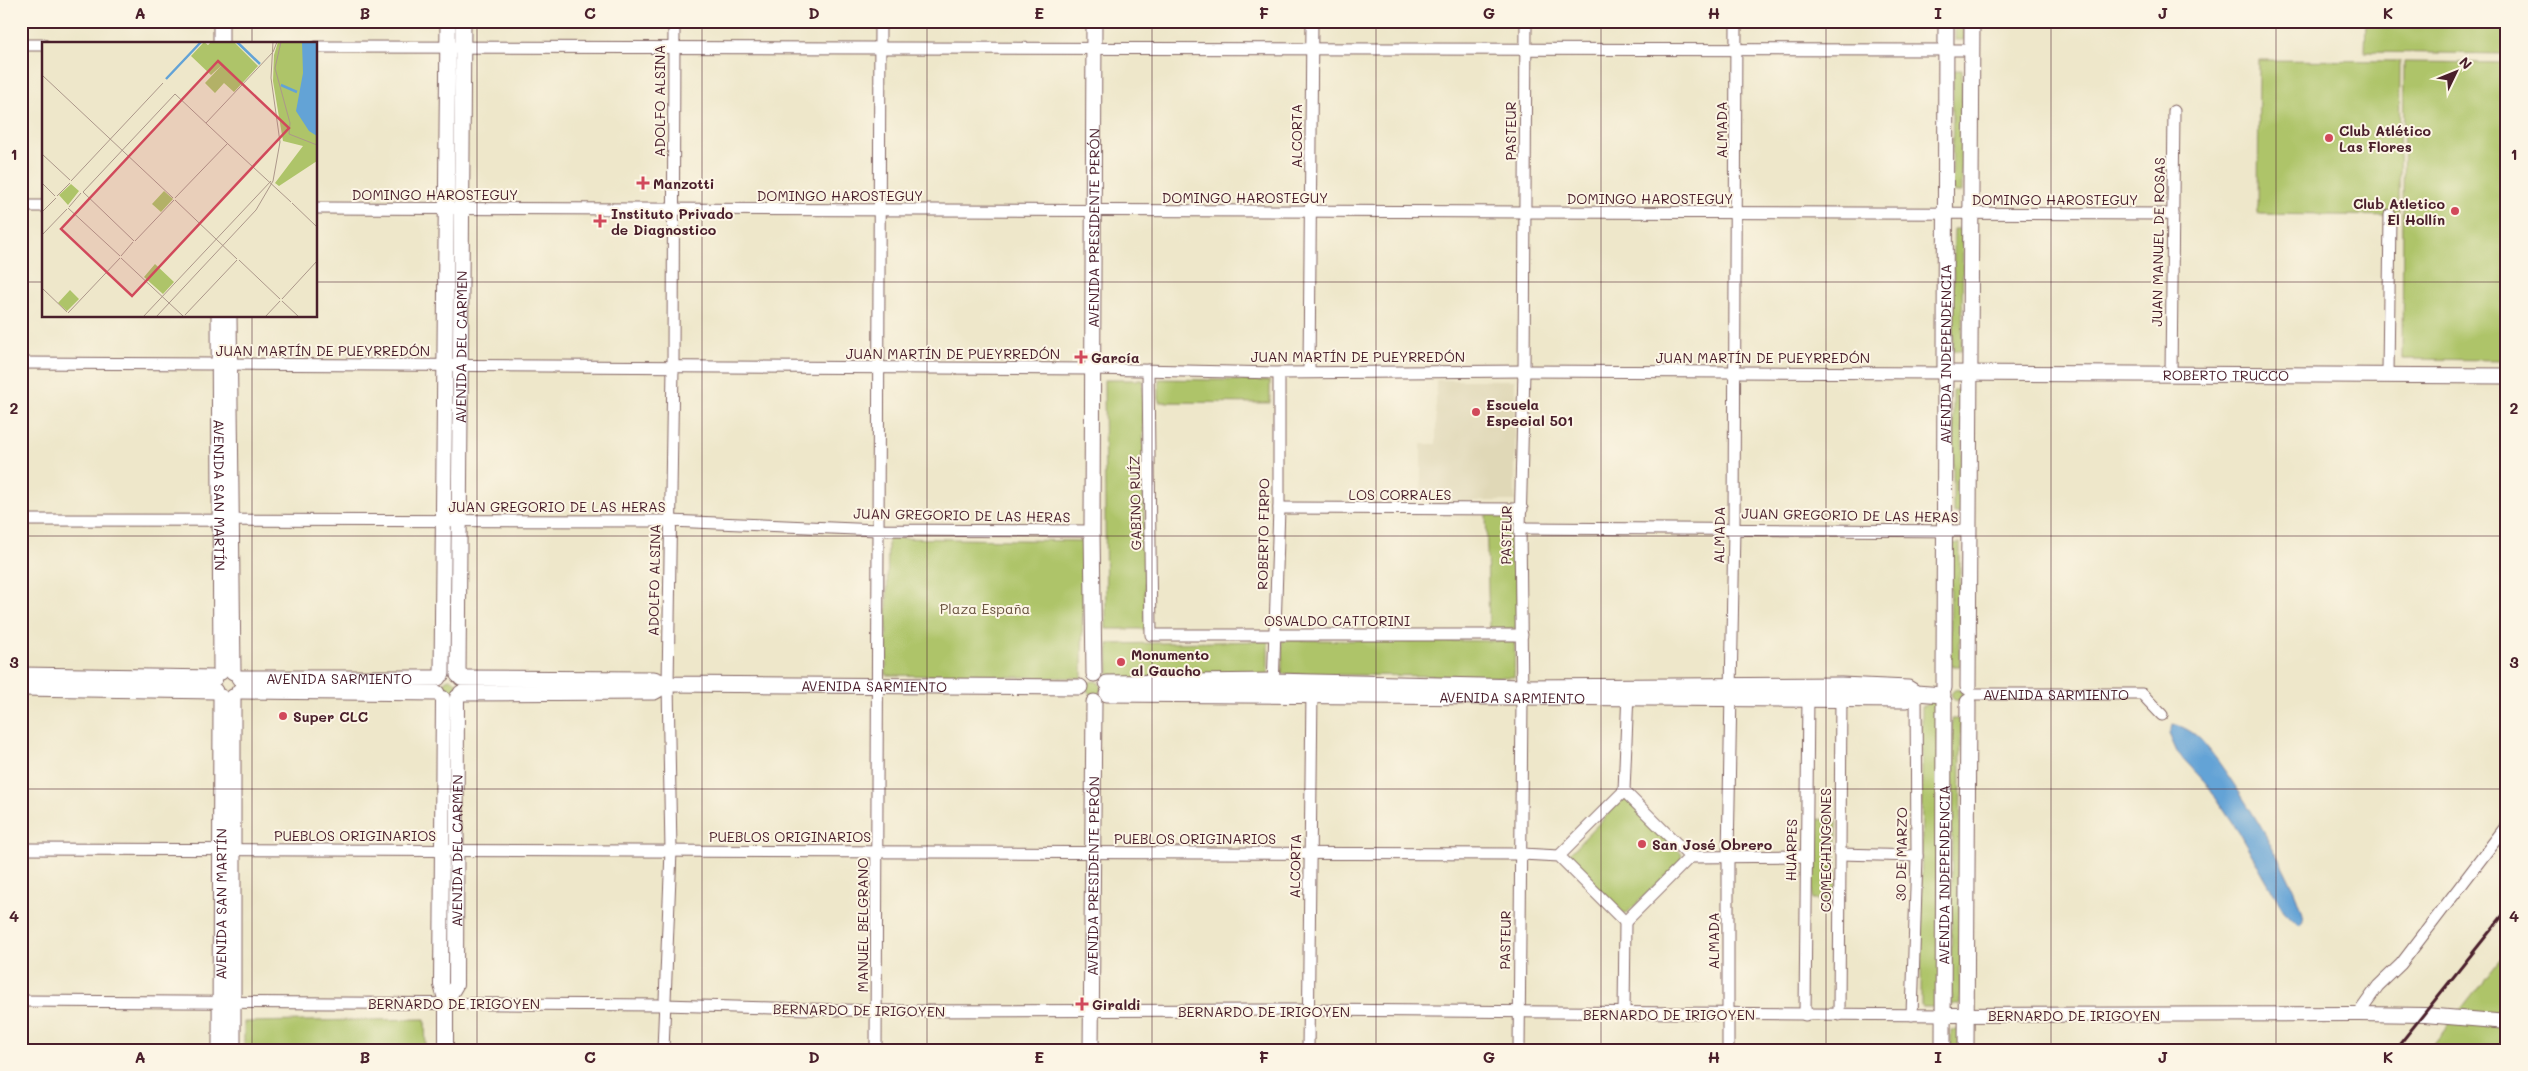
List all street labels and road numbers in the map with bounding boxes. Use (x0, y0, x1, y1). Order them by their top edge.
street label: ADOLFO ALSINA (650, 45, 669, 157)
street label: PASTEUR (1501, 101, 1520, 161)
street label: ALMADA (1712, 101, 1731, 159)
street label: ALCORTA (1287, 104, 1306, 168)
street label: AVENIDA PRESIDENTE PERÓN (1083, 128, 1103, 328)
street label: JUAN MANUEL DE ROSAS (2147, 157, 2169, 327)
street label: DOMINGO HAROSTEGUY (352, 185, 518, 204)
street label: DOMINGO HAROSTEGUY (757, 186, 923, 205)
street label: DOMINGO HAROSTEGUY (1162, 188, 1328, 207)
street label: DOMINGO HAROSTEGUY (1567, 189, 1733, 208)
street label: DOMINGO HAROSTEGUY (1972, 190, 2138, 209)
street label: AVENIDA INDEPENDENCIA (1935, 264, 1955, 444)
street label: AVENIDA DEL CARMEN (450, 271, 471, 423)
street label: JUAN MARTÍN DE PUEYRREDÓN (216, 341, 430, 360)
street label: JUAN MARTÍN DE PUEYRREDÓN (846, 344, 1060, 363)
street label: JUAN MARTÍN DE PUEYRREDÓN (1251, 347, 1465, 366)
street label: JUAN MARTÍN DE PUEYRREDÓN (1656, 348, 1870, 367)
street label: ROBERTO TRUCCO (2163, 365, 2289, 384)
street label: AVENIDA SAN MARTÍN (210, 419, 230, 571)
street label: GABINO RUÍZ (1125, 456, 1145, 550)
street label: ROBERTO FIRPO (1253, 478, 1273, 590)
street label: LOS CORRALES (1349, 485, 1452, 504)
street label: JUAN GREGORIO DE LAS HERAS (448, 497, 666, 516)
street label: JUAN GREGORIO DE LAS HERAS (853, 504, 1071, 526)
street label: JUAN GREGORIO DE LAS HERAS (1741, 504, 1959, 526)
street label: PASTEUR (1496, 505, 1516, 565)
street label: ALMADA (1709, 506, 1729, 564)
street label: ADOLFO ALSINA (644, 524, 664, 636)
street label: OSVALDO CATTORINI (1264, 611, 1410, 630)
street label: AVENIDA SARMIENTO (266, 669, 412, 688)
street label: AVENIDA SARMIENTO (801, 675, 947, 696)
street label: AVENIDA SARMIENTO (1983, 685, 2129, 704)
street label: AVENIDA SARMIENTO (1439, 687, 1585, 707)
street label: AVENIDA DEL CARMEN (447, 774, 466, 927)
street label: AVENIDA PRESIDENTE PERÓN (1082, 776, 1103, 976)
street label: AVENIDA INDEPENDENCIA (1934, 785, 1953, 965)
street label: COMECHINGONES (1816, 788, 1835, 912)
street label: 30 DE MARZO (1891, 807, 1911, 901)
street label: HUARPES (1781, 819, 1801, 881)
street label: PUEBLOS ORIGINARIOS (274, 826, 436, 845)
street label: PUEBLOS ORIGINARIOS (709, 827, 871, 846)
street label: AVENIDA SAN MARTÍN (211, 828, 230, 980)
street label: PUEBLOS ORIGINARIOS (1114, 829, 1276, 848)
street label: ALCORTA (1285, 834, 1305, 898)
street label: MANUEL BELGRANO (853, 858, 872, 992)
street label: PASTEUR (1495, 910, 1515, 970)
street label: ALMADA (1704, 912, 1723, 970)
street label: BERNARDO DE IRIGOYEN (368, 994, 540, 1013)
street label: BERNARDO DE IRIGOYEN (773, 999, 945, 1021)
street label: BERNARDO DE IRIGOYEN (1178, 1002, 1350, 1021)
street label: BERNARDO DE IRIGOYEN (1583, 1005, 1755, 1024)
street label: BERNARDO DE IRIGOYEN (1988, 1006, 2160, 1025)

